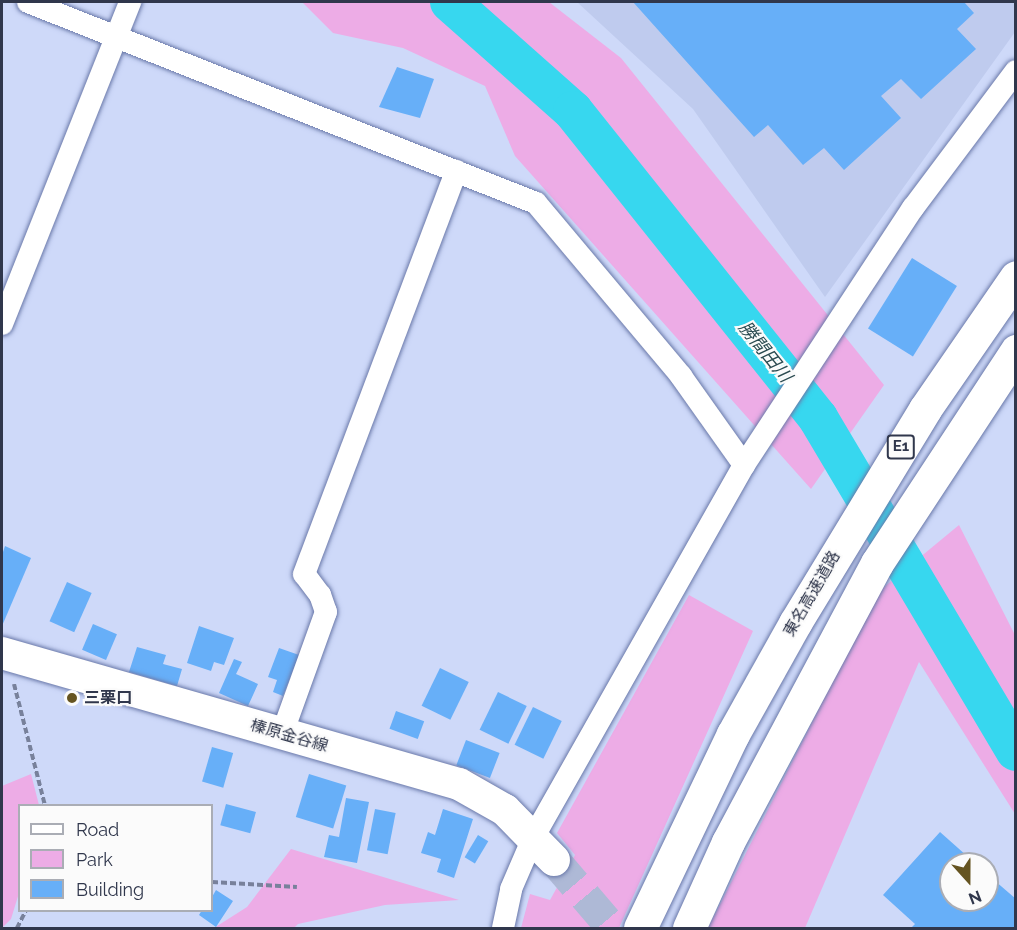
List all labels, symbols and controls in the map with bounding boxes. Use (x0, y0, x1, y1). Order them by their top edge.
water label: 勝間田川 (734, 317, 796, 387)
road number: E1 (886, 435, 916, 459)
street label: 東名高速道路 (780, 548, 844, 640)
place label: 三栗口 (84, 688, 132, 708)
marker: 三栗口 (65, 691, 79, 705)
street label: 榛原金谷線 (248, 716, 330, 756)
legend (18, 804, 213, 912)
text: Road (76, 819, 119, 840)
text: Park (76, 849, 113, 870)
north arrow (939, 852, 999, 912)
text: Building (76, 879, 144, 900)
text: N (966, 886, 984, 908)

